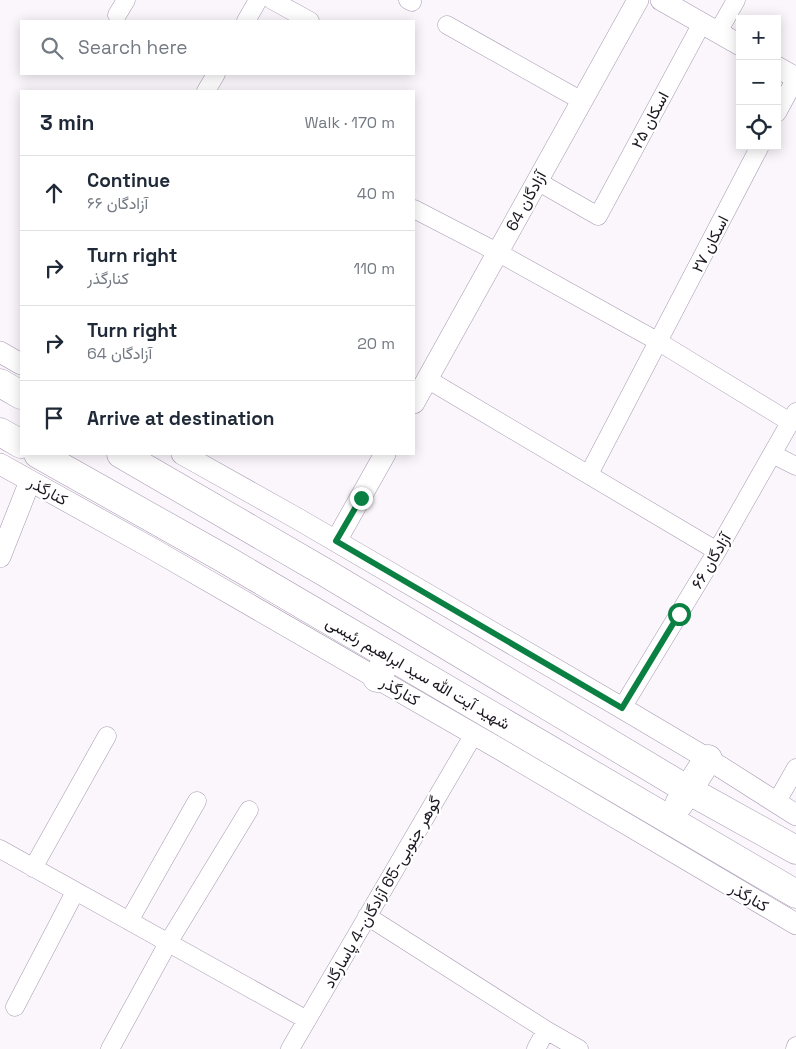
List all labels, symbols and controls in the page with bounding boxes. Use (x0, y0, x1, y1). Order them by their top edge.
map controls (736, 15, 781, 150)
button: + (736, 15, 781, 60)
search box (20, 20, 415, 75)
icon: search (38, 34, 66, 62)
text: Search here (78, 35, 188, 60)
button: − (736, 60, 781, 105)
street label: اسکان ۲۵ (626, 88, 674, 152)
button: locate (736, 105, 781, 150)
text: 3 min (40, 109, 95, 136)
text: Walk · 170 m (305, 112, 395, 133)
street label: آزادگان 64 (501, 166, 552, 235)
text: Continue (87, 168, 170, 193)
icon: ahead (40, 179, 68, 207)
text: 40 m (357, 183, 395, 204)
text: آزادگان ۶۶ (87, 193, 148, 214)
street label: اسکان ۲۷ (687, 212, 733, 276)
text: Turn right (87, 243, 177, 268)
icon: right (40, 254, 68, 282)
text: 110 m (353, 258, 395, 279)
text: کنارگذر (87, 268, 129, 289)
text: Turn right (87, 318, 177, 343)
icon: right (40, 329, 68, 357)
text: 20 m (357, 333, 395, 354)
text: آزادگان 64 (87, 343, 152, 364)
icon: arrive (40, 404, 68, 432)
text: Arrive at destination (87, 406, 275, 431)
street label: کنارگذر (24, 471, 71, 510)
route end (350, 487, 373, 510)
street label: آزادگان ۶۶ (686, 528, 736, 593)
route start (668, 603, 691, 626)
street label: شهید آیت الله سید ابراهیم رئیسی (322, 612, 514, 734)
street label: کنارگذر (376, 671, 423, 711)
street label: گوهر جنوبی-65 آزادگان-4 پاسارگاد (318, 792, 446, 992)
street label: کنارگذر (725, 877, 772, 917)

